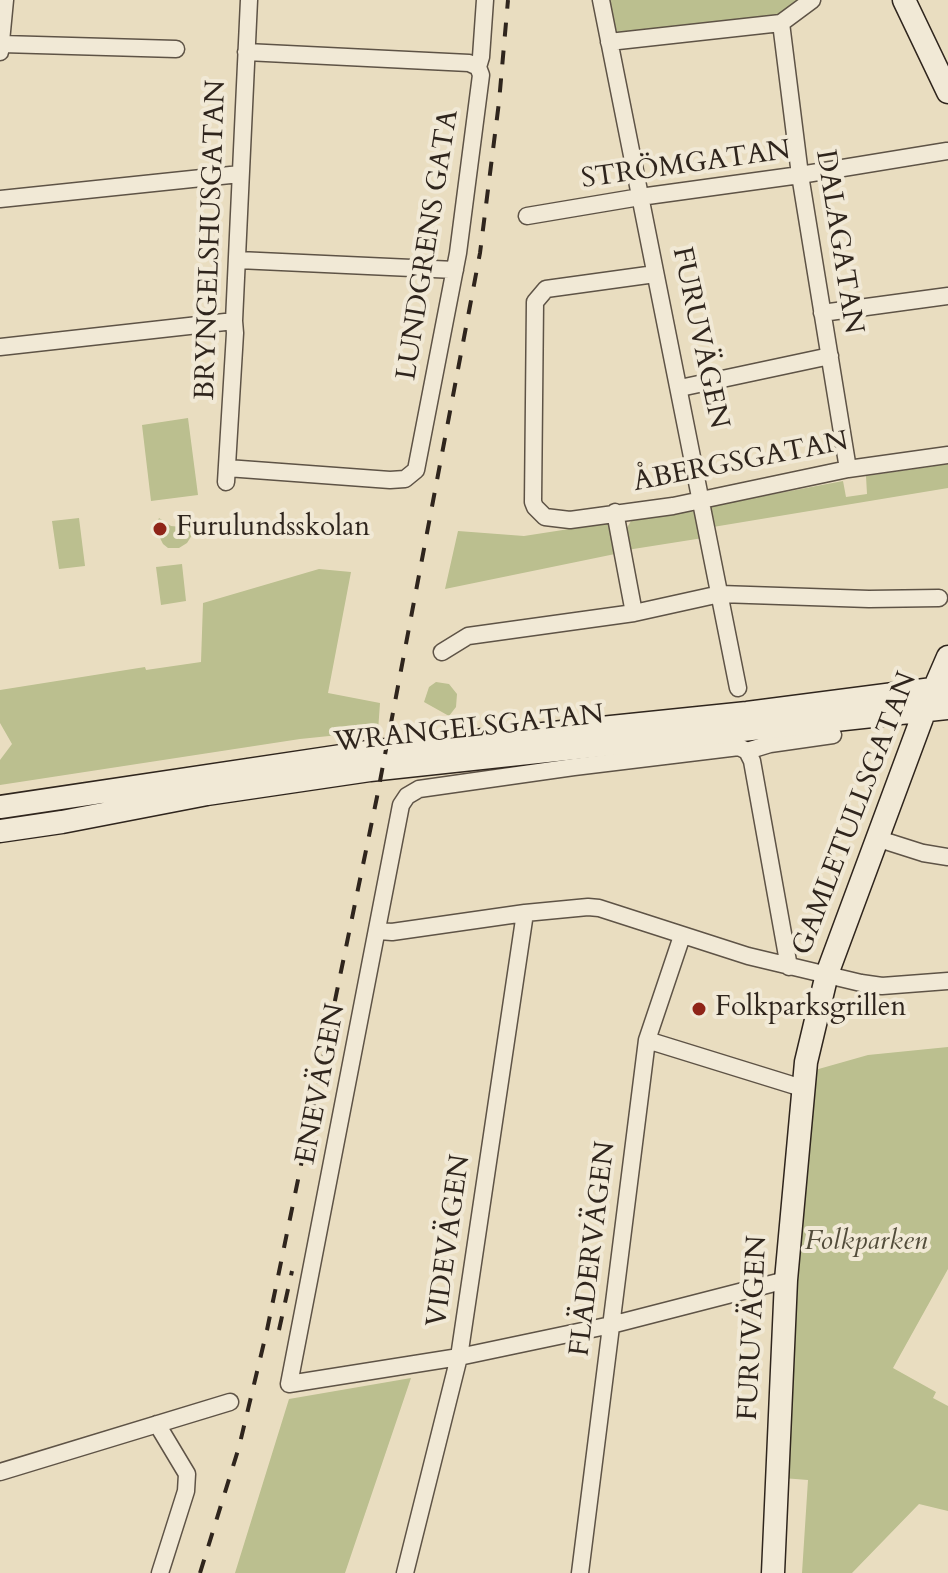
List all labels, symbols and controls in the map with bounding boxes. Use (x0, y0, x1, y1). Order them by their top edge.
street label: BRYNGELSHUSGATAN (190, 79, 234, 401)
street label: LUNDGRENS GATA (391, 107, 467, 383)
street label: STRÖMGATAN (579, 135, 793, 197)
street label: DALAGATAN (807, 148, 869, 336)
street label: FURUVÄGEN (663, 244, 735, 432)
street label: ÅBERGSGATAN (631, 426, 851, 500)
place label: Furulundsskolan (176, 512, 370, 546)
marker: Furulundsskolan (151, 520, 169, 538)
street label: GAMLETULLSGATAN (786, 668, 926, 960)
street label: WRANGELSGATAN (333, 699, 605, 761)
place label: Folkparksgrillen (715, 992, 906, 1026)
marker: Folkparksgrillen (690, 1000, 708, 1018)
street label: ENEVÄGEN (290, 1001, 354, 1167)
street label: FLÄDERVÄGEN (564, 1140, 624, 1358)
street label: VIDEVÄGEN (421, 1153, 479, 1329)
park label: Folkparken (805, 1226, 927, 1260)
street label: FURUVÄGEN (732, 1235, 776, 1421)

